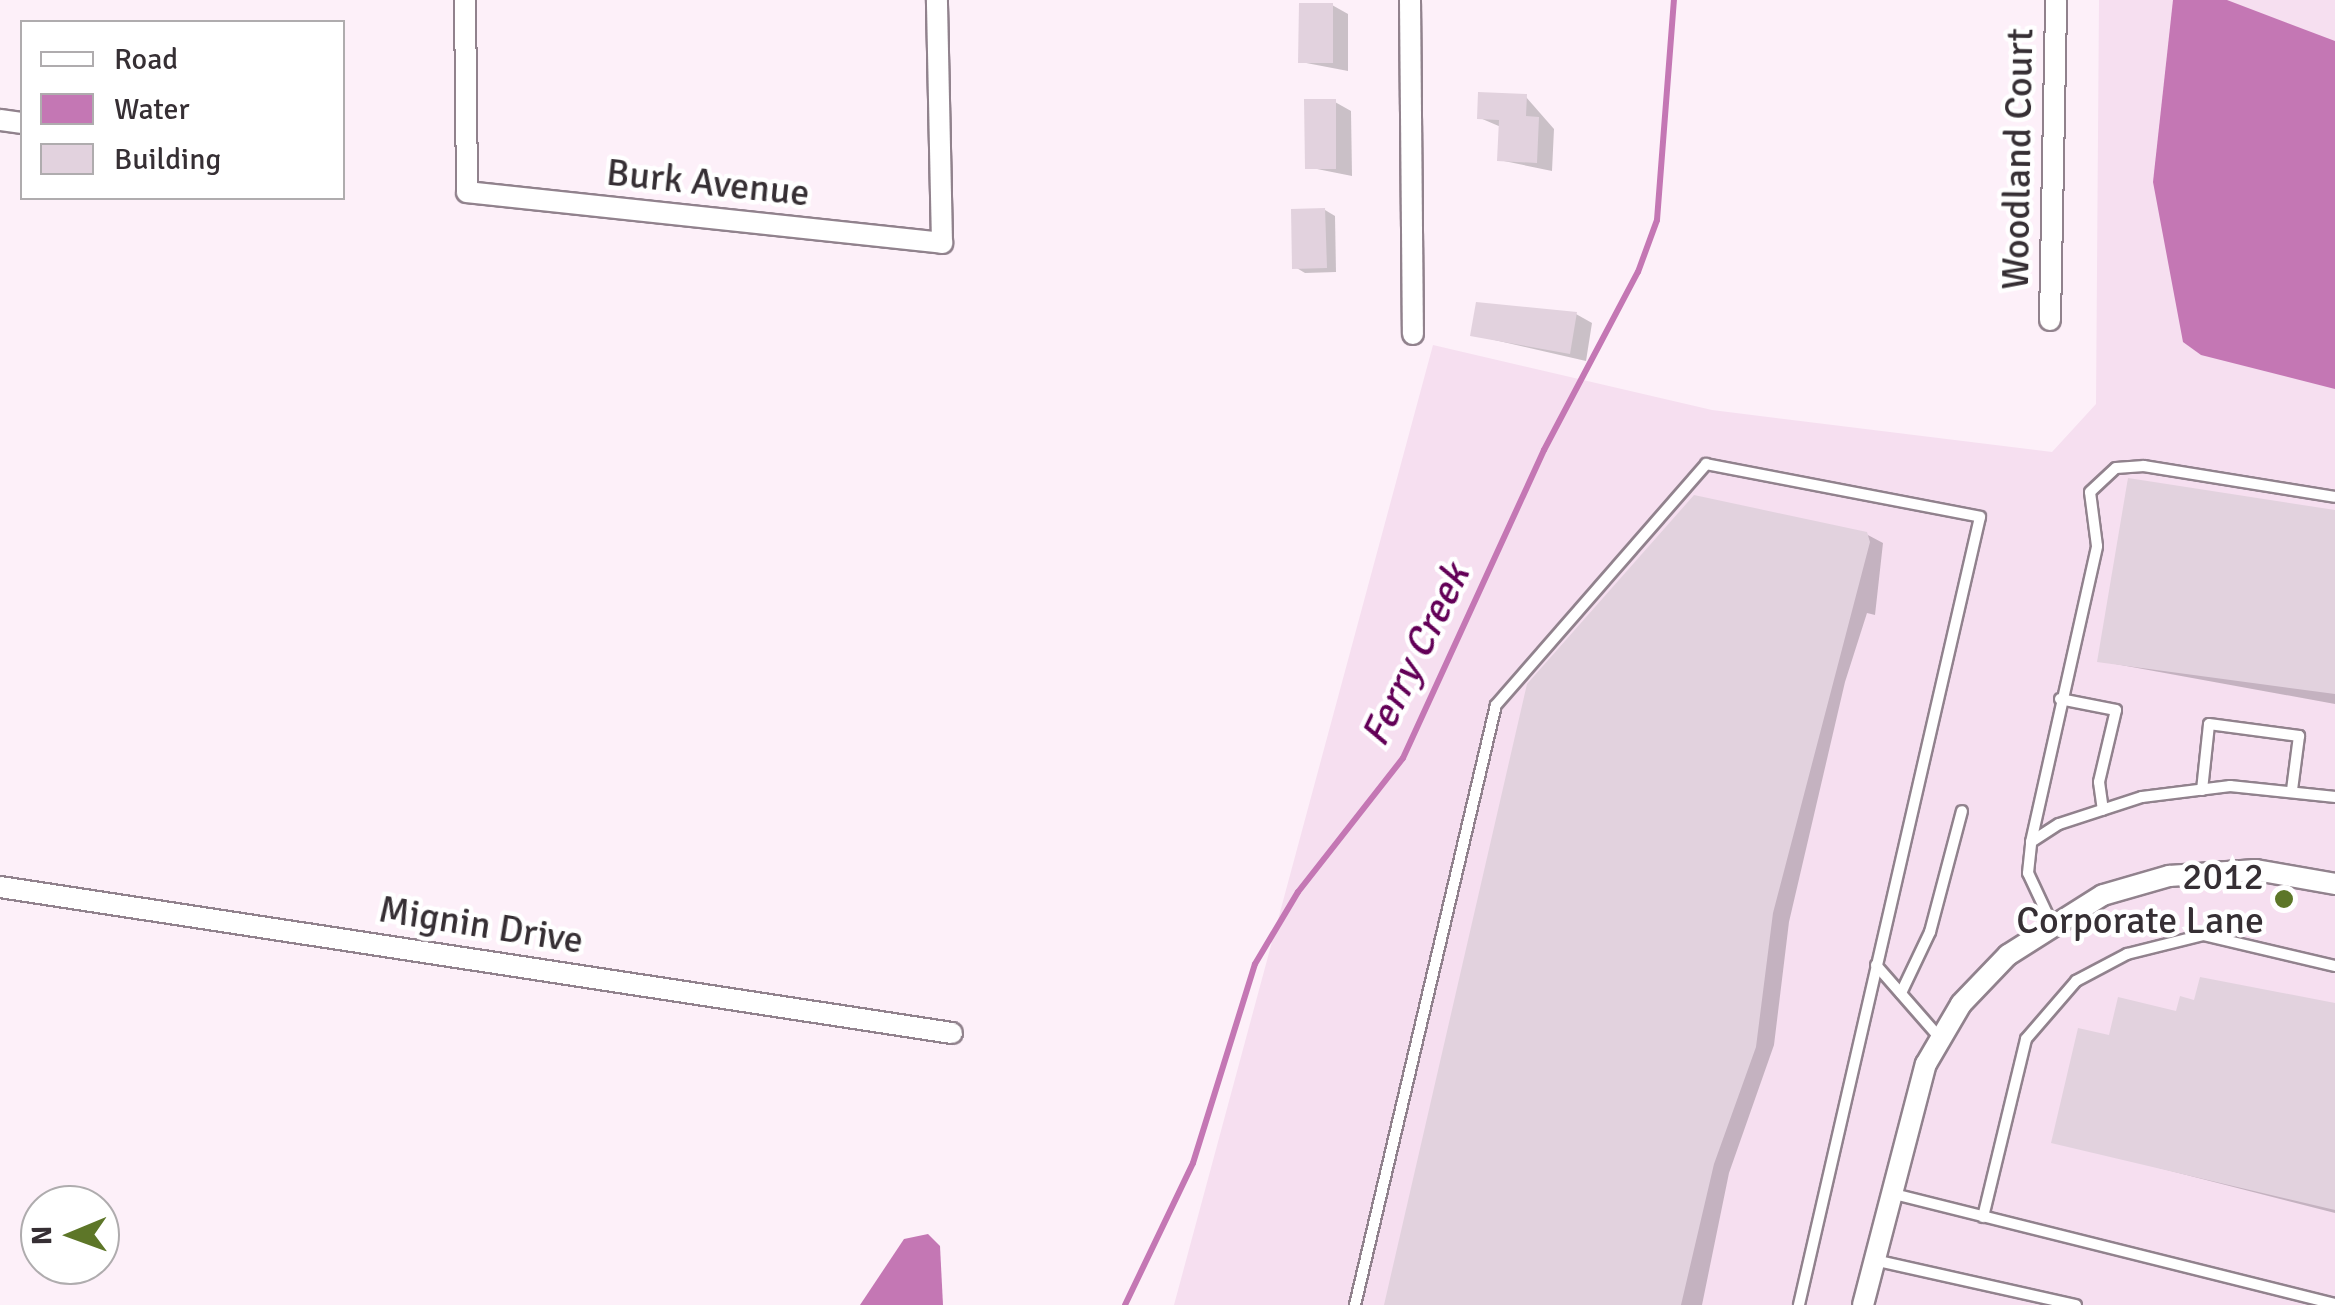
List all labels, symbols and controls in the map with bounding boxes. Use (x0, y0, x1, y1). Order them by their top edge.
legend (20, 20, 345, 200)
street label: Woodland Court (1993, 28, 2043, 290)
text: Road (114, 41, 178, 78)
text: Water (114, 91, 190, 128)
text: Building (114, 141, 221, 178)
street label: Burk Avenue (604, 150, 812, 216)
water label: Ferry Creek (1350, 556, 1480, 754)
place label: 2012 Corporate Lane (2016, 854, 2264, 944)
street label: Mignin Drive (376, 886, 586, 964)
marker: 2012 Corporate Lane (2273, 888, 2295, 910)
north arrow (20, 1185, 120, 1285)
text: N (25, 1225, 59, 1246)

